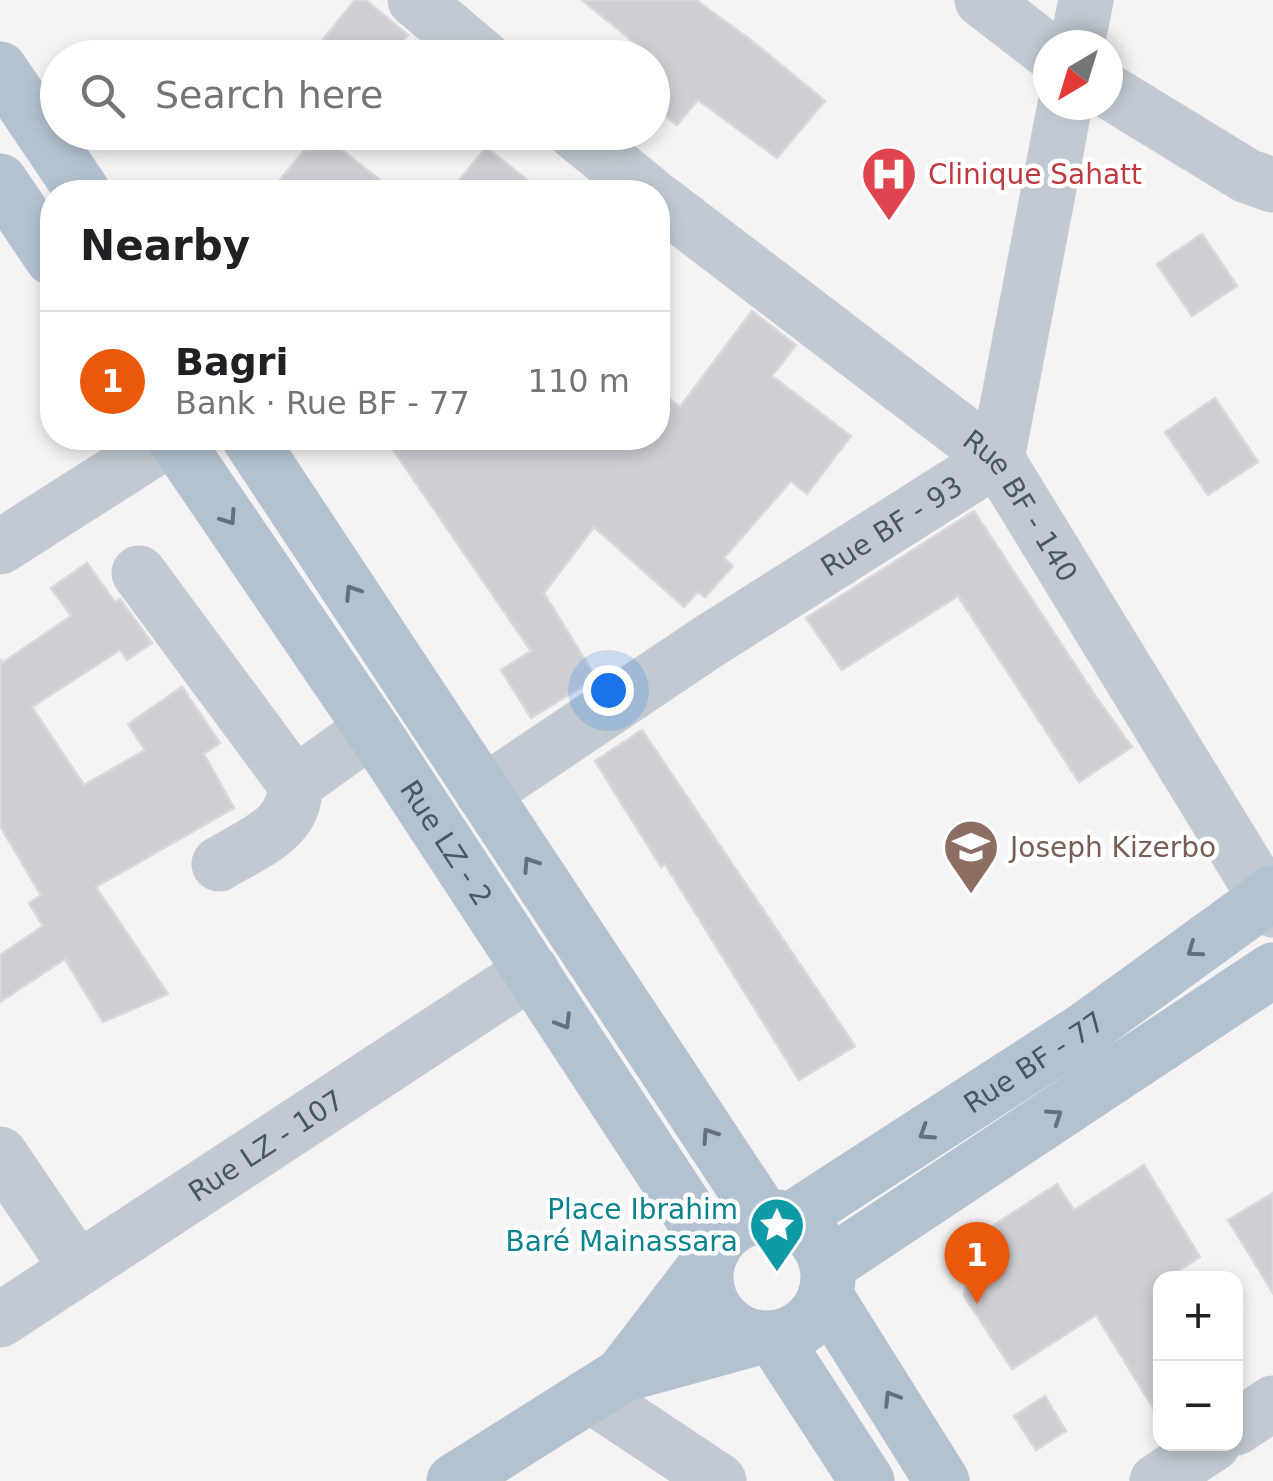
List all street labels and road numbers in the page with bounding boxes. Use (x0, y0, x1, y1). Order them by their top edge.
street label: Rue BF - 140 (956, 423, 1084, 588)
street label: Rue BF - 93 (815, 469, 968, 583)
street label: Rue LZ - 2 (393, 774, 499, 912)
street label: Rue BF - 77 (958, 1005, 1111, 1120)
street label: Rue LZ - 107 (183, 1083, 350, 1209)

